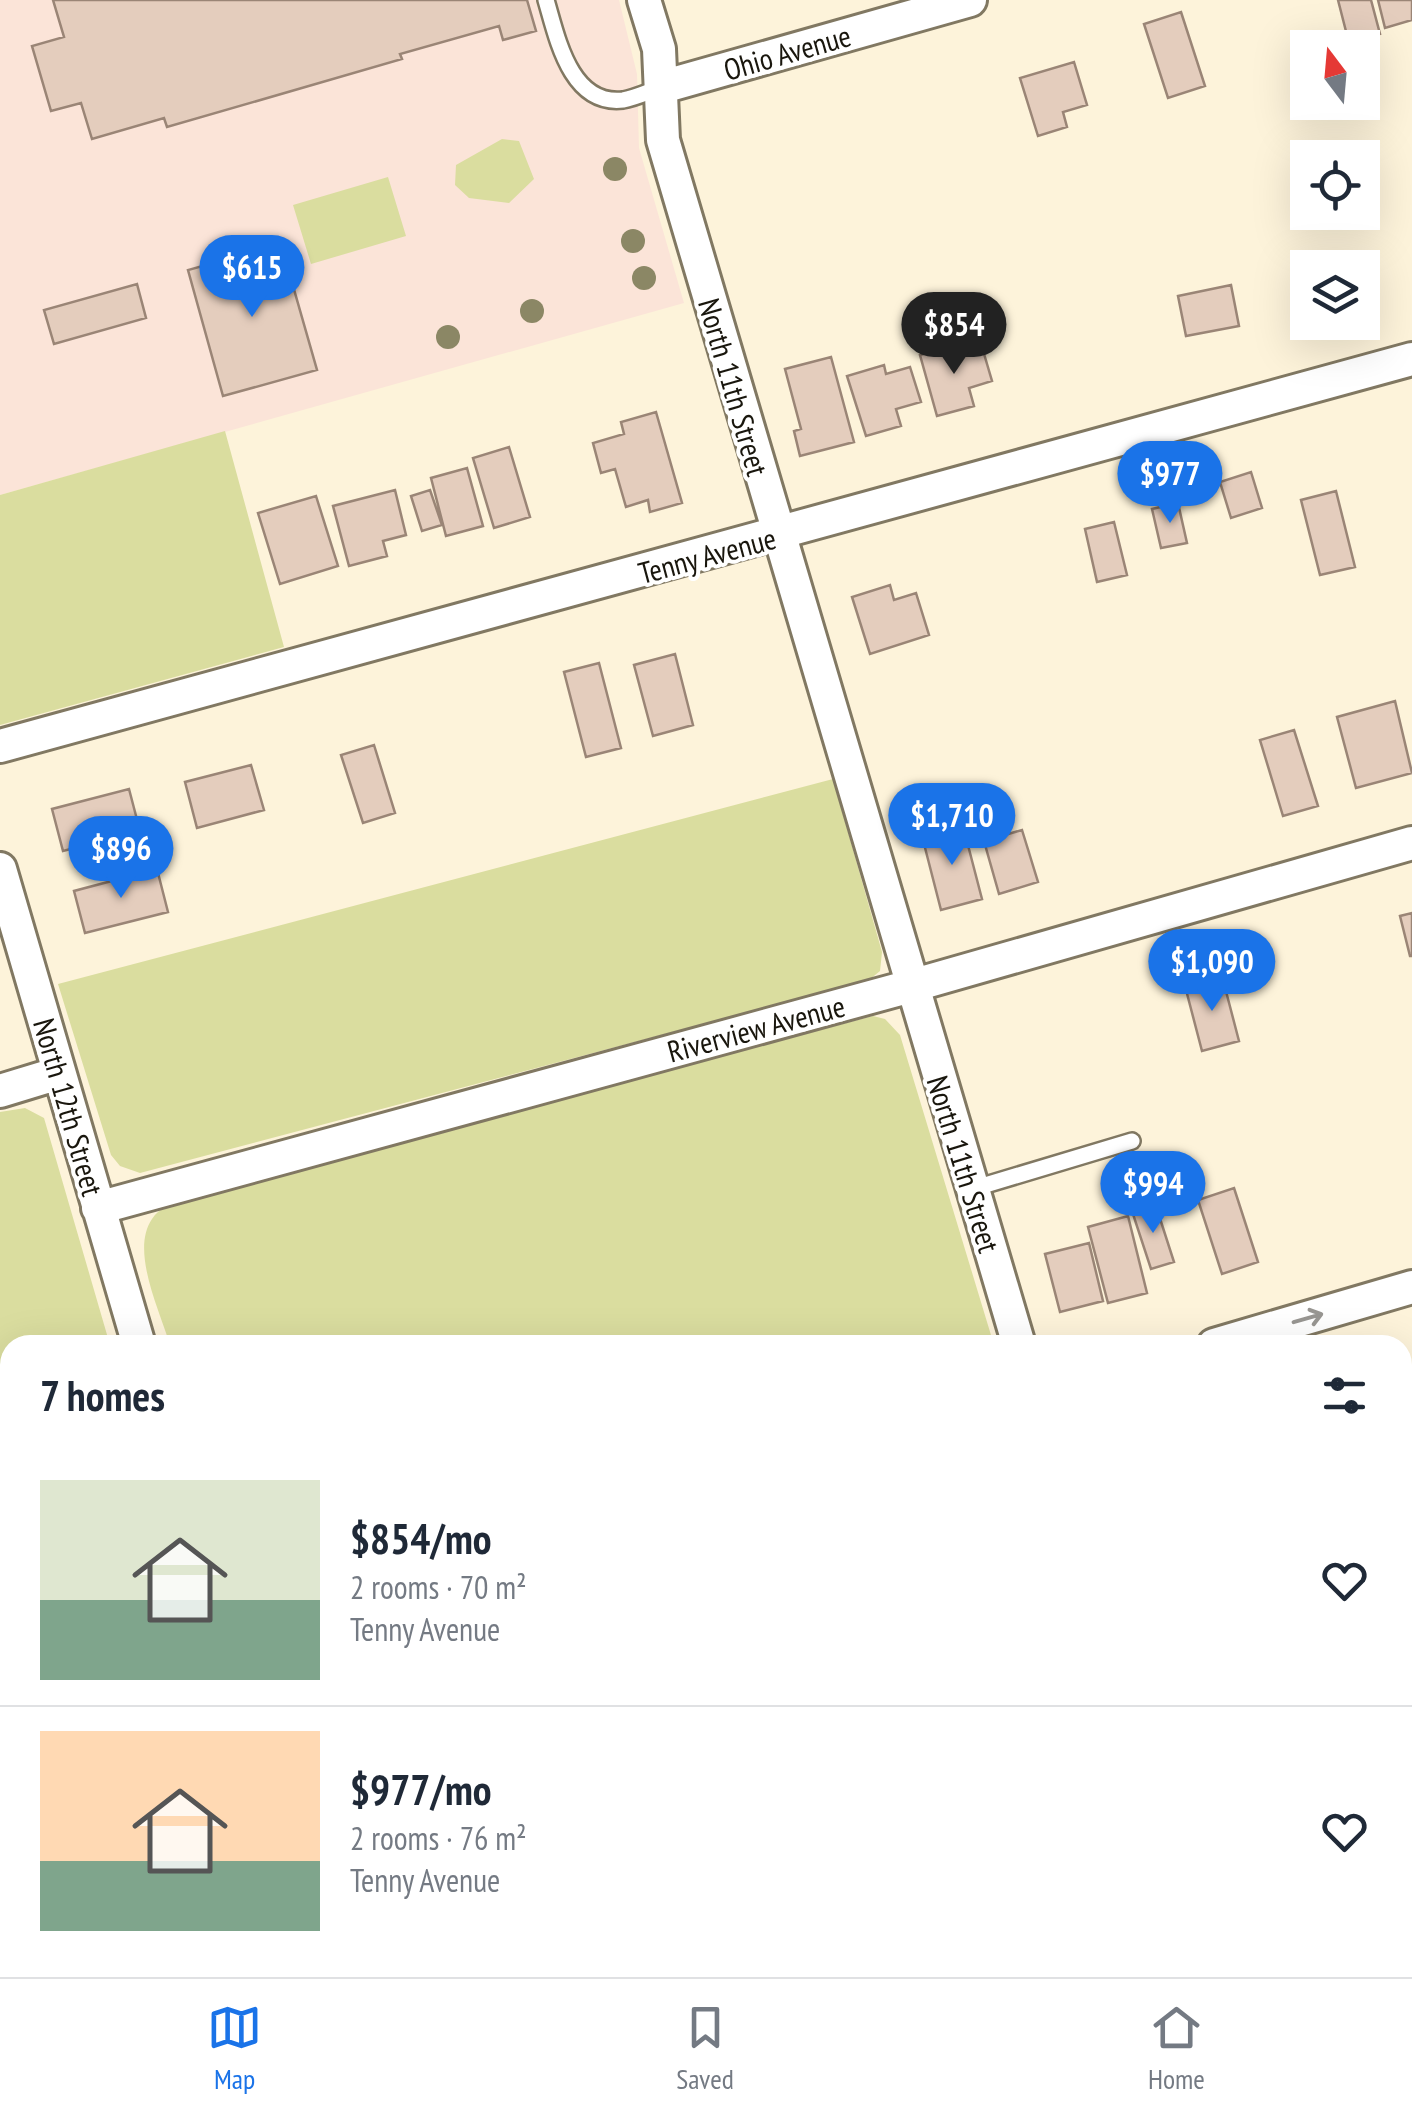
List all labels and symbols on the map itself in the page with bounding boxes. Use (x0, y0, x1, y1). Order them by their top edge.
street label: Ohio Avenue (719, 15, 855, 89)
north arrow (1290, 30, 1380, 120)
pin: $615 (193, 235, 311, 320)
pin: $854 (895, 292, 1013, 377)
street label: North 11th Street (690, 294, 778, 481)
pin: $977 (1111, 441, 1229, 526)
street label: Tenny Avenue (634, 518, 780, 592)
pin: $1,710 (871, 783, 1033, 868)
pin: $896 (62, 816, 180, 901)
pin: $1,090 (1131, 929, 1293, 1014)
street label: Riverview Avenue (663, 986, 849, 1070)
street label: North 12th Street (25, 1014, 113, 1201)
street label: North 11th Street (919, 1071, 1010, 1258)
pin: $994 (1094, 1151, 1212, 1236)
one-way arrow (1292, 1308, 1323, 1326)

